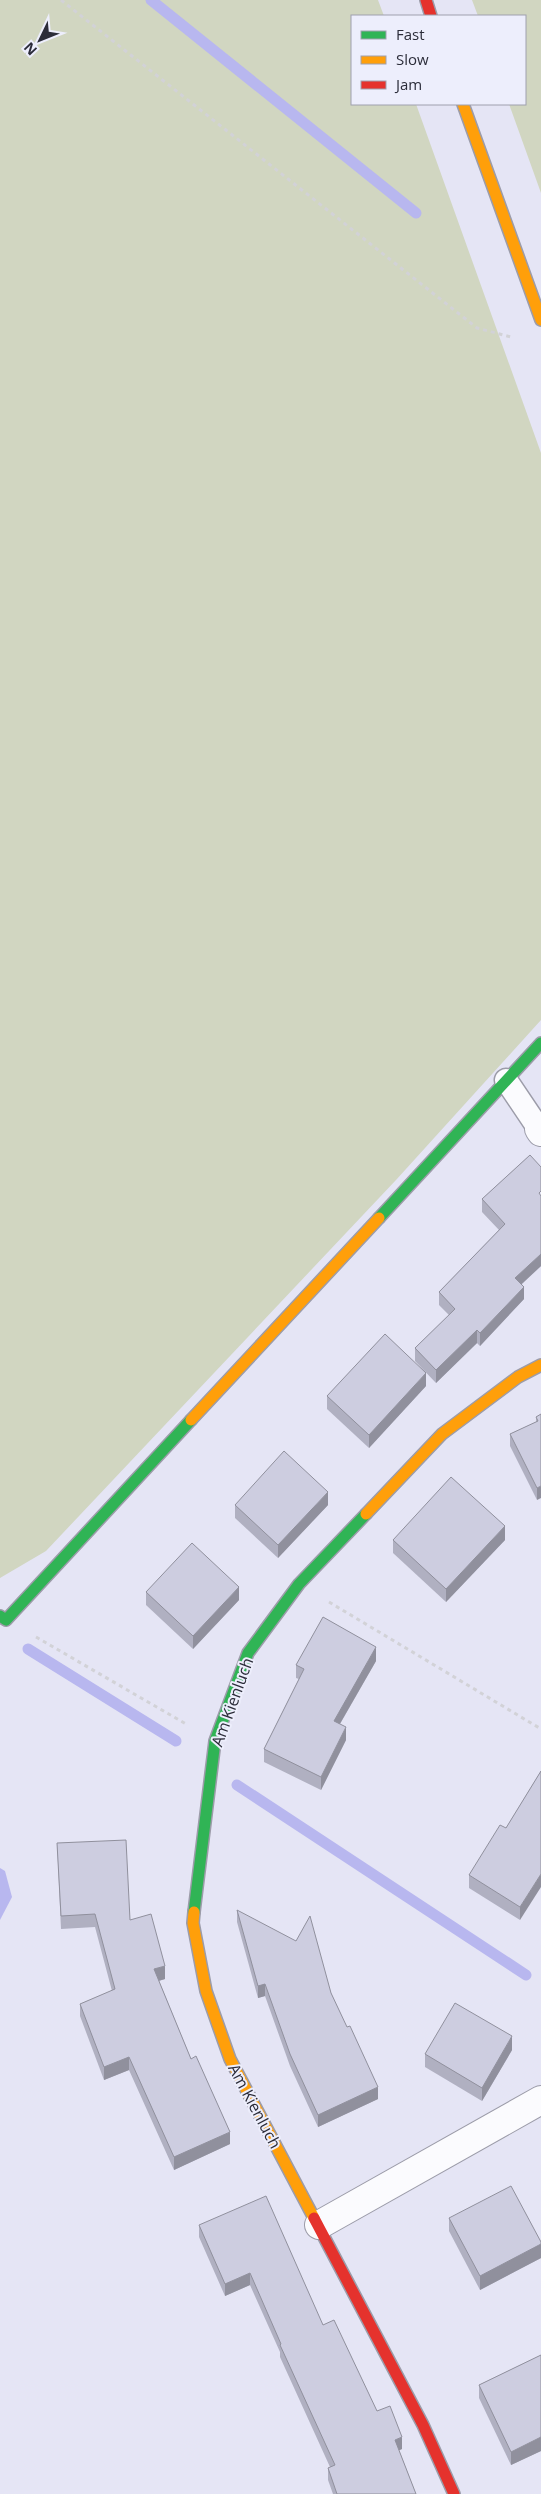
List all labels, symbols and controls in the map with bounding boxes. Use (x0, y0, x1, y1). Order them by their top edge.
north arrow (15, 15, 65, 65)
legend (351, 15, 526, 105)
text: Fast (396, 24, 425, 44)
text: N (19, 39, 41, 60)
text: Slow (396, 49, 429, 69)
text: Jam (394, 74, 422, 94)
street label: Am Kienluch (206, 1655, 258, 1749)
street label: Am Kienluch (223, 2060, 287, 2152)

